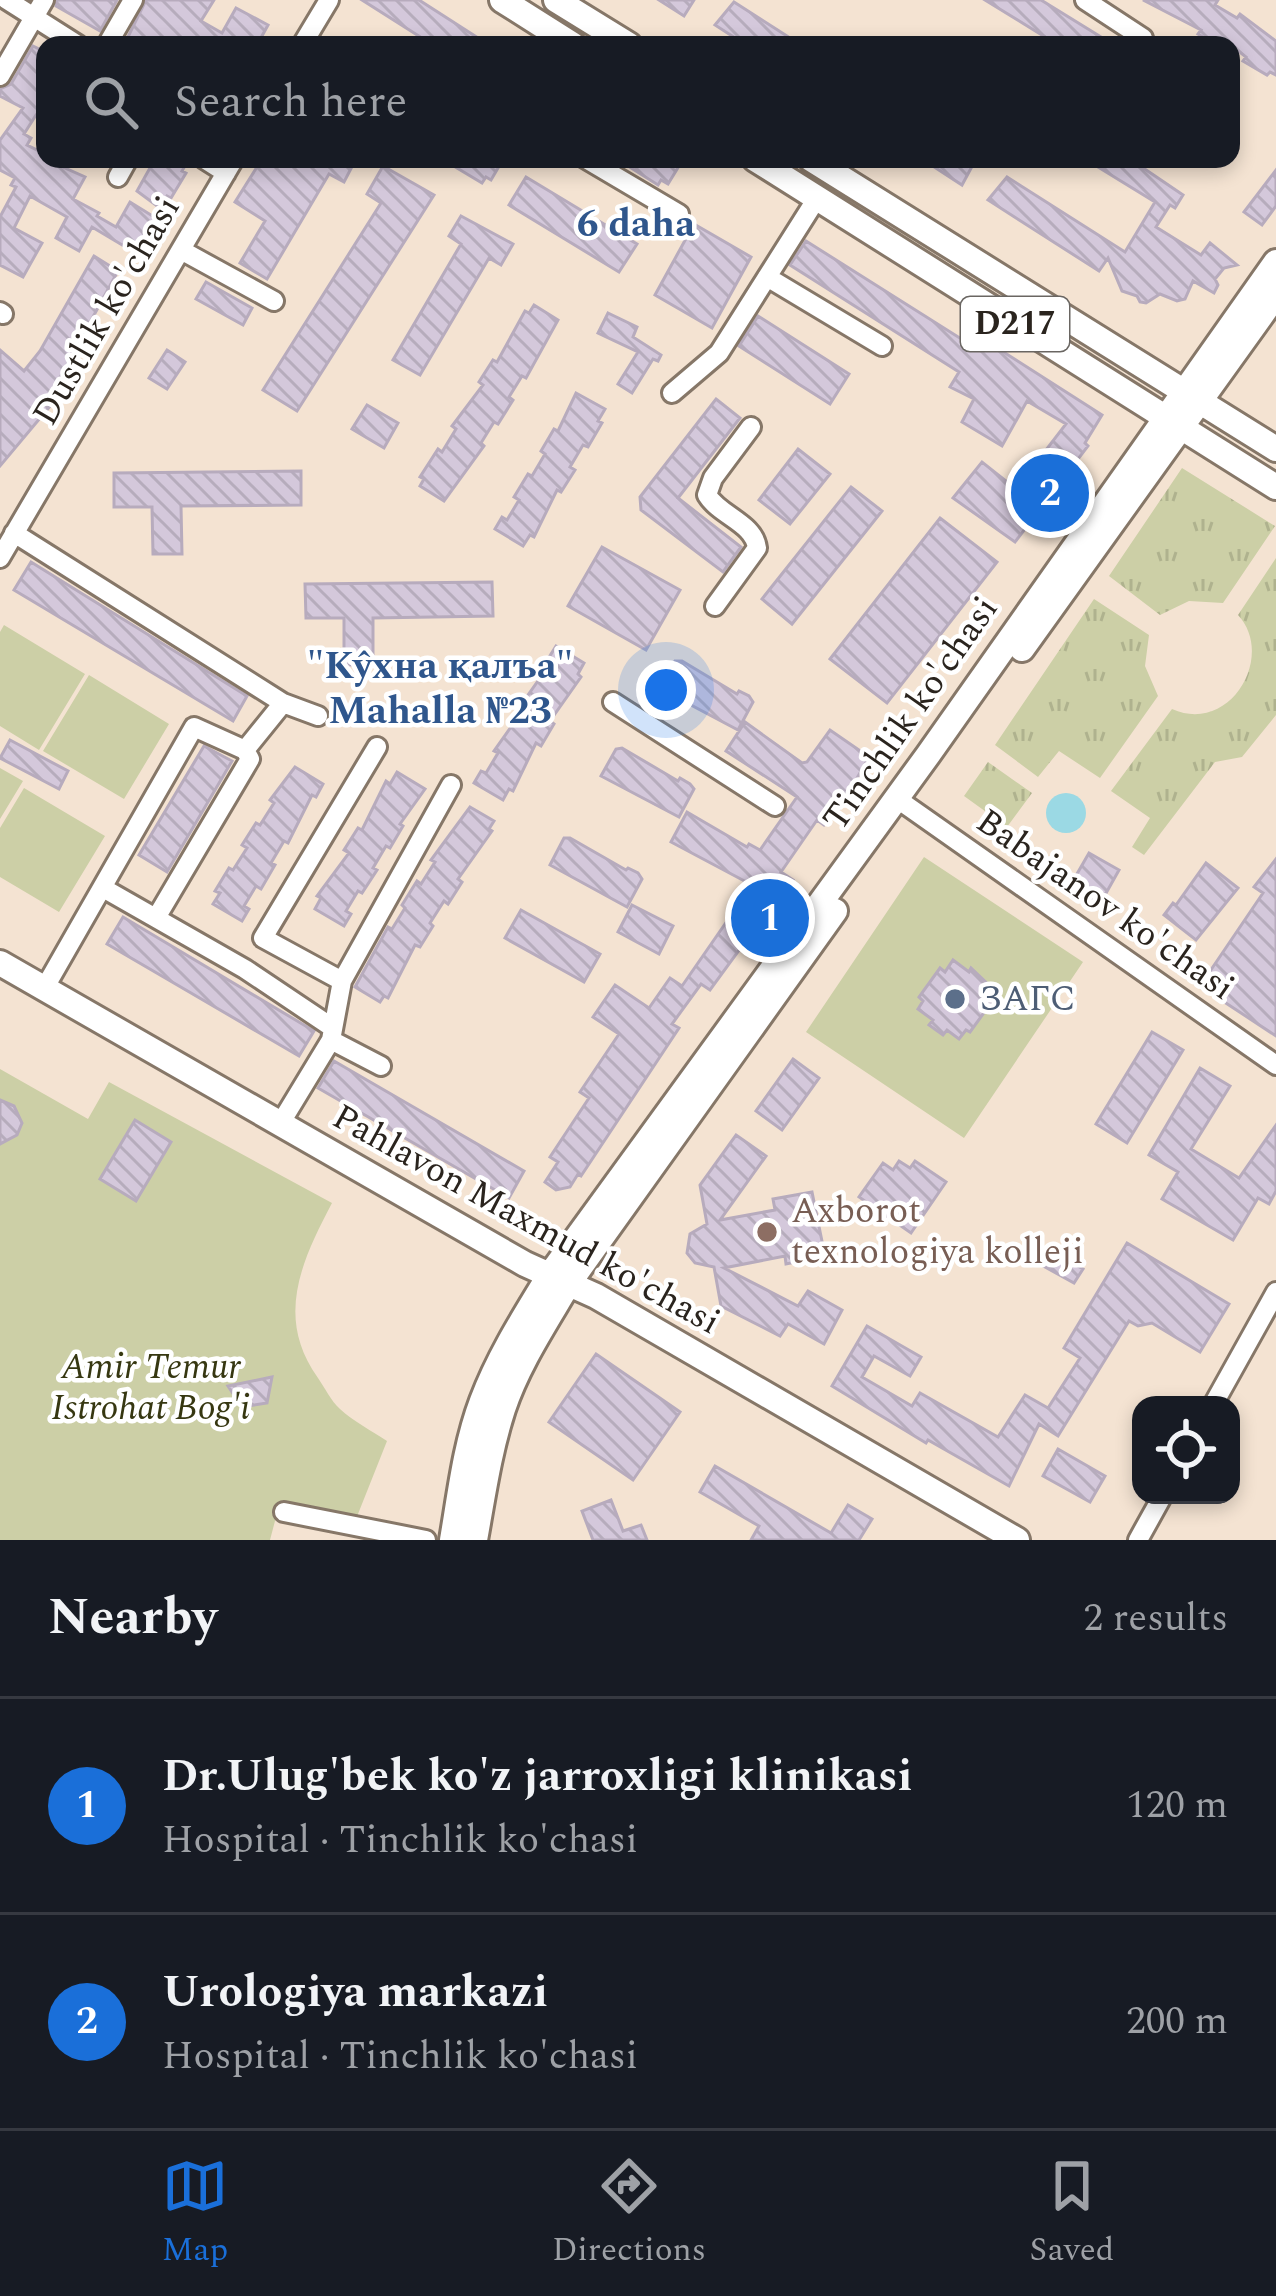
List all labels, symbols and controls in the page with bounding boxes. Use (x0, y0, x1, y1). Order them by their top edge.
search box (36, 36, 1240, 168)
text: Search here (174, 68, 407, 137)
icon: search (78, 69, 144, 135)
street label: Dustlik ko'chasi (19, 186, 195, 436)
district label: 6 daha (577, 195, 695, 254)
road number: D217 (961, 297, 1069, 351)
pin: 2 (1011, 448, 1089, 538)
street label: Tinchlik ko'chasi (809, 585, 1013, 843)
district label: "Kŷхна қалъа" Mahalla №23 (307, 637, 573, 741)
your location (636, 660, 696, 720)
street label: Babajanov ko'chasi (964, 795, 1246, 1015)
pin: 1 (731, 873, 809, 963)
place label: ЗАГС (979, 972, 1076, 1027)
marker: ЗАГС (942, 986, 968, 1012)
street label: Pahlavon Maxmud ko'chasi (322, 1090, 730, 1350)
place label: Axborot texnologiya kolleji (791, 1184, 1084, 1280)
marker: Axborot texnologiya kolleji (754, 1219, 780, 1245)
park label: Amir Temur Istrohat Bog'i (52, 1340, 250, 1436)
map controls (1132, 1396, 1240, 1504)
button: locate (1132, 1396, 1240, 1504)
text: Nearby (48, 1579, 217, 1657)
text: 2 results (1084, 1589, 1228, 1648)
text: Dr.Ulug'bek ko'z jarroxligi klinikasi (162, 1742, 913, 1811)
text: 1 (76, 1776, 98, 1835)
text: 120 m (1126, 1776, 1228, 1835)
text: Hospital · Tinchlik ko'chasi (162, 1811, 638, 1870)
text: Urologiya markazi (162, 1958, 548, 2027)
text: 2 (76, 1992, 98, 2051)
text: 200 m (1126, 1992, 1228, 2051)
text: Hospital · Tinchlik ko'chasi (162, 2027, 638, 2086)
tab: Map (162, 2153, 228, 2275)
tab: Directions (552, 2153, 706, 2275)
tab: Saved (1030, 2153, 1114, 2275)

